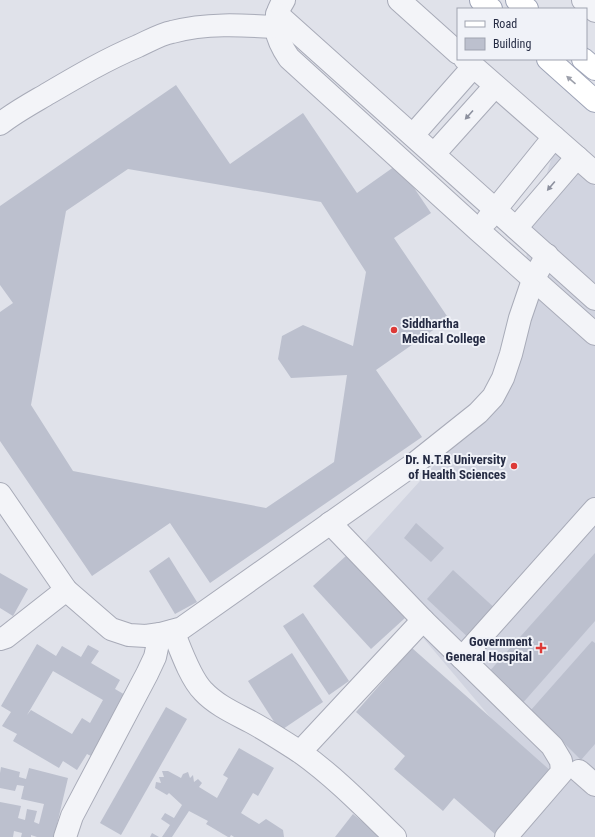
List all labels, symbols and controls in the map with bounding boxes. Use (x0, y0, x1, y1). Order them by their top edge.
legend (457, 8, 587, 60)
text: Road (493, 17, 517, 31)
text: Building (493, 37, 531, 51)
one-way arrow (567, 76, 576, 85)
one-way arrow (464, 109, 473, 120)
one-way arrow (546, 181, 555, 191)
place label: Siddhartha Medical College (402, 316, 486, 346)
marker: Siddhartha Medical College (389, 325, 399, 335)
place label: Dr. N.T.R University of Health Sciences (405, 452, 506, 482)
marker: Dr. N.T.R University of Health Sciences (509, 461, 519, 471)
place label: Government General Hospital (446, 634, 532, 664)
marker: Government General Hospital (535, 642, 547, 654)

